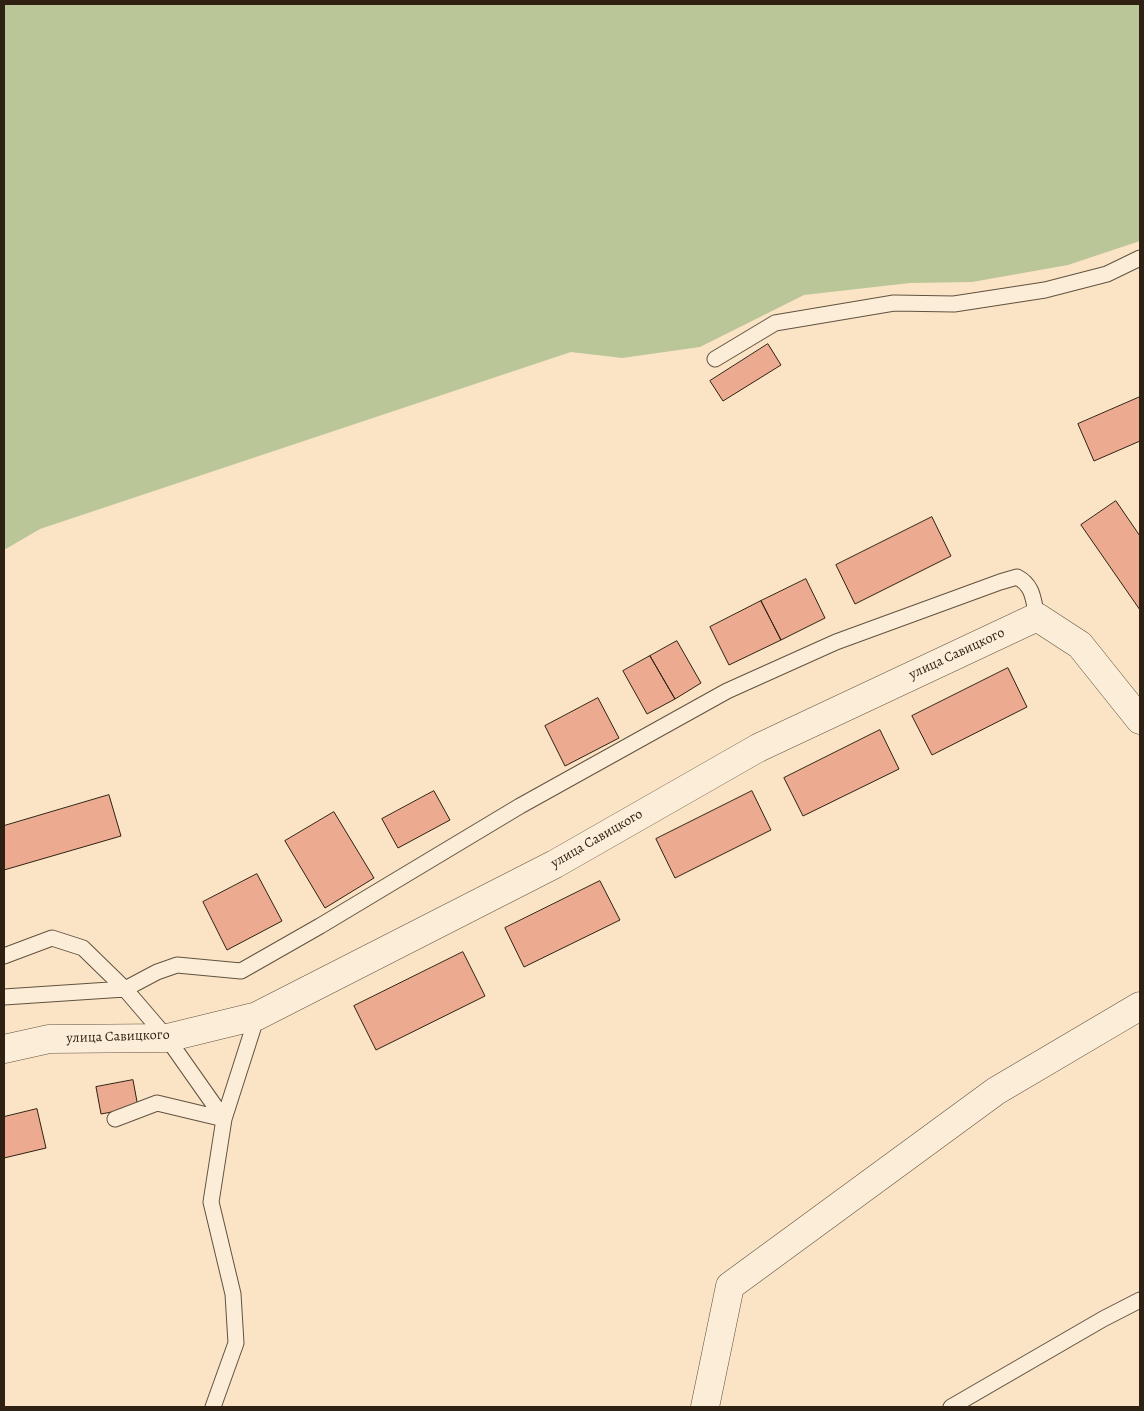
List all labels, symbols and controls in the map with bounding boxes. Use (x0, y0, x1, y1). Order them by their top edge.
street label: улица Савицкого (907, 625, 1007, 683)
street label: улица Савицкого (548, 806, 646, 872)
street label: улица Савицкого (66, 1027, 170, 1047)

